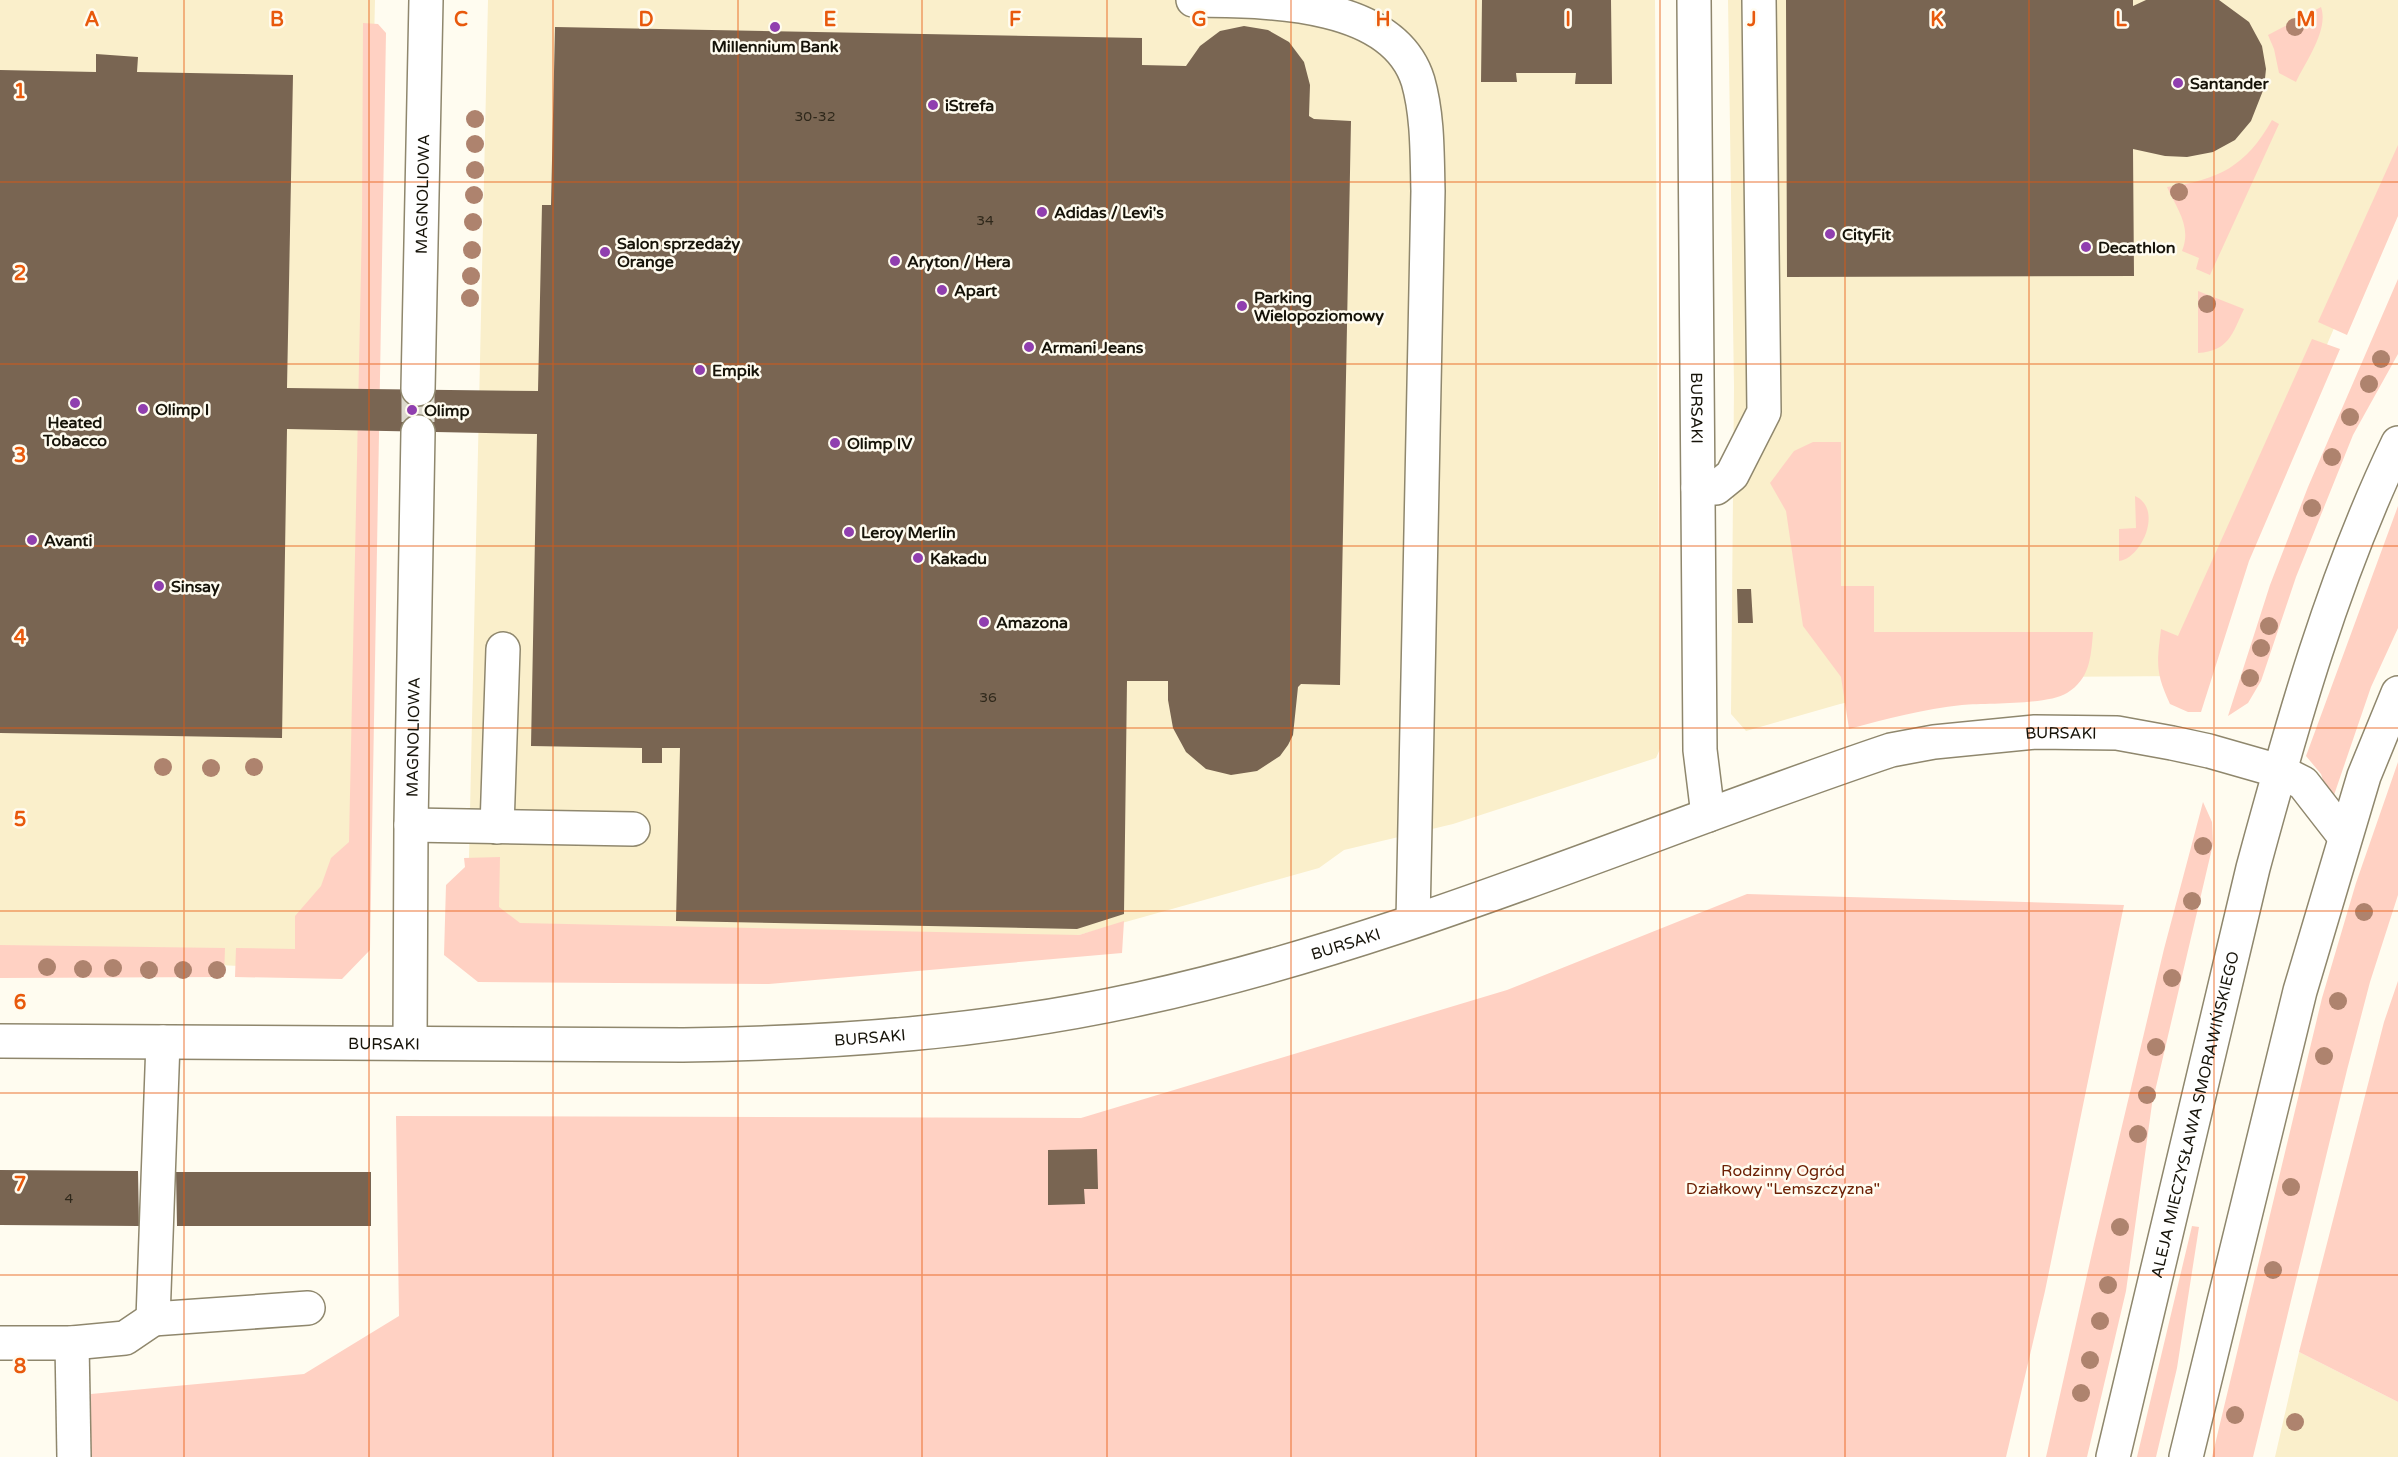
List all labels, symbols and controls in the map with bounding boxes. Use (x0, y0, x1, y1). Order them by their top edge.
text: A (85, 8, 100, 32)
text: B (270, 8, 284, 32)
text: C (454, 8, 468, 32)
text: D (638, 8, 654, 32)
text: E (824, 8, 837, 32)
text: F (1009, 8, 1021, 32)
text: G (1191, 8, 1207, 32)
text: H (1375, 8, 1391, 32)
text: I (1565, 8, 1571, 32)
text: J (1746, 8, 1757, 32)
text: K (1930, 8, 1944, 32)
text: L (2115, 8, 2127, 32)
text: M (2296, 8, 2316, 32)
marker: Millennium Bank (768, 20, 782, 34)
place label: Millennium Bank (712, 37, 839, 57)
place label: Santander (2190, 74, 2269, 94)
marker: Santander (2171, 76, 2185, 90)
text: 1 (14, 80, 26, 104)
place label: iStrefa (945, 96, 994, 116)
marker: iStrefa (926, 98, 940, 112)
house number: 30-32 (795, 108, 835, 125)
street label: MAGNOLIOWA (412, 134, 434, 254)
place label: Adidas / Levi's (1054, 203, 1164, 223)
marker: Adidas / Levi's (1035, 205, 1049, 219)
house number: 34 (976, 212, 994, 229)
place label: CityFit (1842, 225, 1892, 245)
marker: CityFit (1823, 227, 1837, 241)
place label: Salon sprzedaży Orange (617, 234, 740, 272)
place label: Decathlon (2098, 238, 2175, 258)
marker: Decathlon (2079, 240, 2093, 254)
marker: Salon sprzedaży Orange (598, 245, 612, 259)
place label: Aryton / Hera (907, 252, 1011, 272)
marker: Aryton / Hera (888, 254, 902, 268)
text: 2 (14, 262, 26, 286)
place label: Apart (954, 281, 998, 301)
marker: Apart (935, 283, 949, 297)
place label: Parking Wielopoziomowy (1254, 288, 1384, 326)
marker: Parking Wielopoziomowy (1235, 299, 1249, 313)
place label: Armani Jeans (1041, 338, 1144, 358)
marker: Armani Jeans (1022, 340, 1036, 354)
place label: Empik (712, 361, 760, 381)
marker: Empik (693, 363, 707, 377)
street label: BURSAKI (1686, 372, 1707, 444)
marker: Heated Tobacco (68, 396, 82, 410)
place label: Olimp I (155, 400, 209, 420)
place label: Olimp (424, 401, 470, 421)
marker: Olimp I (136, 402, 150, 416)
marker: Olimp (405, 403, 419, 417)
place label: Heated Tobacco (42, 413, 107, 451)
place label: Olimp IV (847, 434, 913, 454)
marker: Olimp IV (828, 436, 842, 450)
text: 3 (14, 444, 26, 468)
place label: Leroy Merlin (861, 523, 956, 543)
marker: Leroy Merlin (842, 525, 856, 539)
place label: Avanti (44, 531, 92, 551)
marker: Avanti (25, 533, 39, 547)
place label: Kakadu (930, 549, 987, 569)
marker: Kakadu (911, 551, 925, 565)
place label: Sinsay (171, 577, 220, 597)
marker: Sinsay (152, 579, 166, 593)
place label: Amazona (996, 613, 1068, 633)
marker: Amazona (977, 615, 991, 629)
text: 4 (14, 626, 27, 650)
street label: MAGNOLIOWA (402, 677, 425, 797)
house number: 36 (979, 689, 997, 706)
street label: BURSAKI (2024, 723, 2097, 744)
text: 5 (14, 808, 26, 832)
street label: BURSAKI (1309, 924, 1383, 965)
street label: ALEJA MIECZYSŁAWA SMORAWIŃSKIEGO (2147, 949, 2244, 1280)
text: 6 (14, 991, 26, 1015)
street label: BURSAKI (833, 1025, 907, 1051)
street label: BURSAKI (348, 1034, 420, 1054)
park label: Rodzinny Ogród Działkowy "Lemszczyzna" (1686, 1161, 1880, 1199)
text: 7 (14, 1173, 26, 1197)
house number: 4 (65, 1190, 74, 1207)
text: 8 (14, 1355, 26, 1379)

